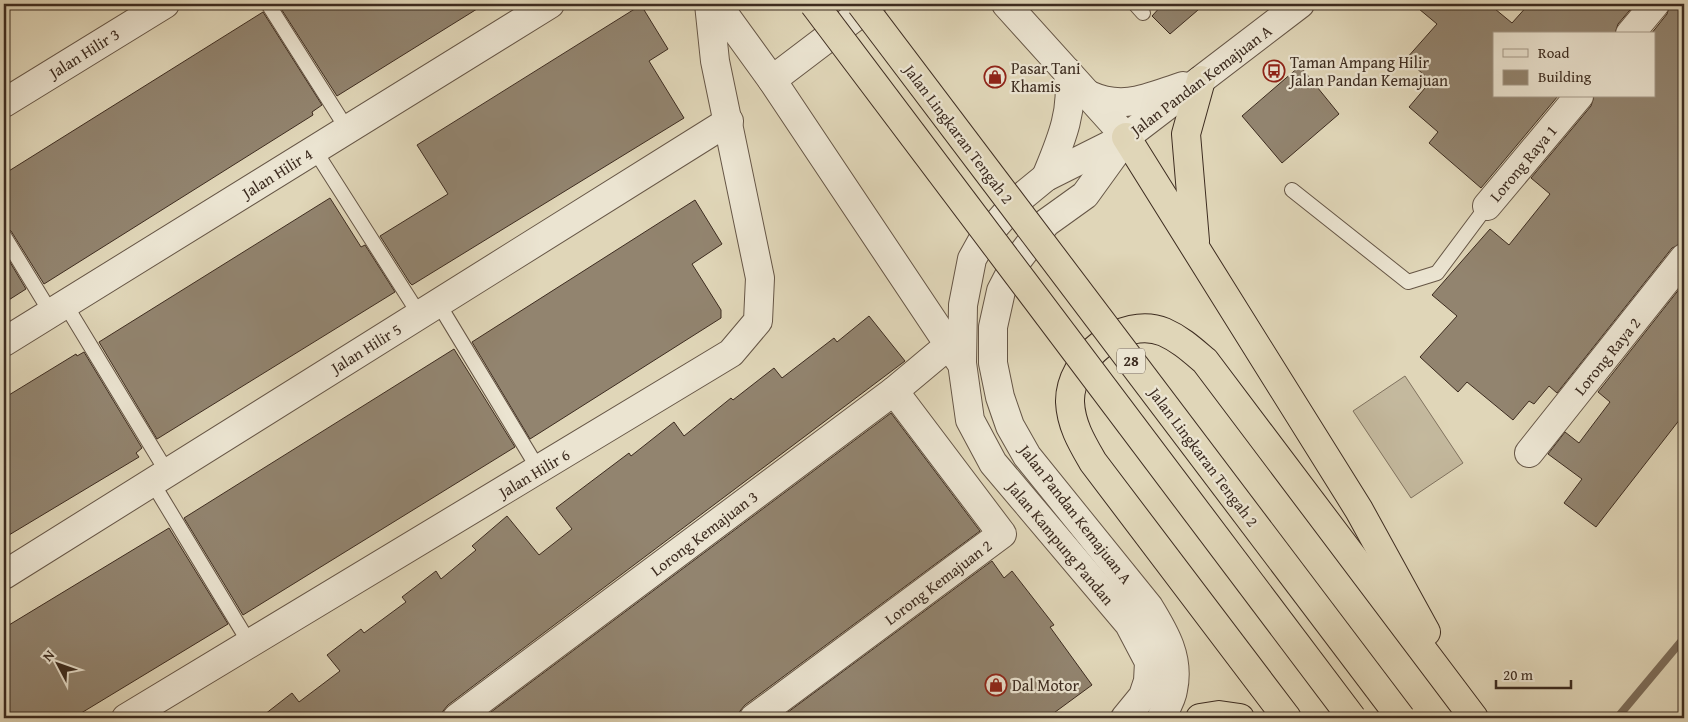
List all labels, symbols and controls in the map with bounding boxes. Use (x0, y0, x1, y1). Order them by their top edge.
street label: Jalan Pandan Kemajuan A (1124, 19, 1277, 142)
street label: Jalan Hilir 3 (42, 22, 124, 85)
legend (1493, 32, 1656, 98)
text: Road (1538, 42, 1569, 63)
place label: Taman Ampang Hilir Jalan Pandan Kemajuan (1288, 50, 1448, 92)
place label: Pasar Tani Khamis (1011, 56, 1081, 98)
street label: Jalan Lingkaran Tengah 2 (897, 58, 1019, 209)
bus stop icon: Taman Ampang Hilir Jalan Pandan Kemajuan (1262, 59, 1286, 83)
shop icon: Pasar Tani Khamis (983, 65, 1007, 89)
text: Building (1538, 66, 1592, 87)
street label: Lorong Raya 1 (1484, 119, 1562, 207)
street label: Jalan Hilir 4 (235, 142, 317, 205)
street label: Lorong Raya 2 (1568, 312, 1646, 400)
street label: Jalan Hilir 5 (324, 317, 406, 380)
road number: 28 (1117, 348, 1145, 374)
street label: Jalan Lingkaran Tengah 2 (1142, 381, 1264, 532)
street label: Jalan Pandan Kemajuan A (1013, 438, 1138, 589)
street label: Jalan Hilir 6 (492, 442, 574, 505)
street label: Jalan Kampung Pandan (1001, 474, 1120, 610)
street label: Lorong Kemajuan 3 (645, 485, 763, 581)
street label: Lorong Kemajuan 2 (879, 534, 997, 630)
north arrow (32, 640, 82, 690)
text: N (38, 645, 59, 666)
scale bar (1496, 657, 1570, 689)
text: 20 m (1503, 664, 1534, 685)
shop icon: Dal Motor (984, 673, 1008, 697)
place label: Dal Motor (1012, 673, 1079, 697)

